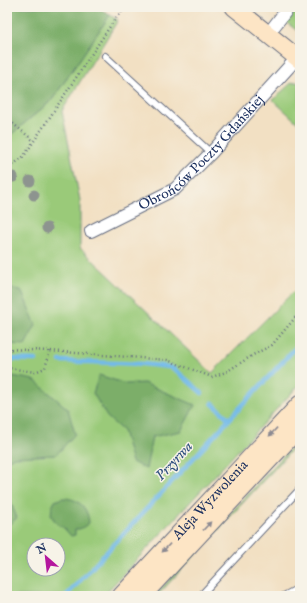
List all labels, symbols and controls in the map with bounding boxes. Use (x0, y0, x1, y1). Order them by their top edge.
street label: Obrońców Poczty Gdańskiej (135, 91, 268, 215)
one-way arrow (269, 427, 278, 437)
water label: Przyrwa (151, 437, 197, 485)
street label: Aleja Wyzwolenia (168, 456, 253, 545)
one-way arrow (202, 522, 211, 531)
north arrow (26, 537, 66, 577)
text: N (33, 540, 50, 558)
one-way arrow (161, 543, 171, 553)

